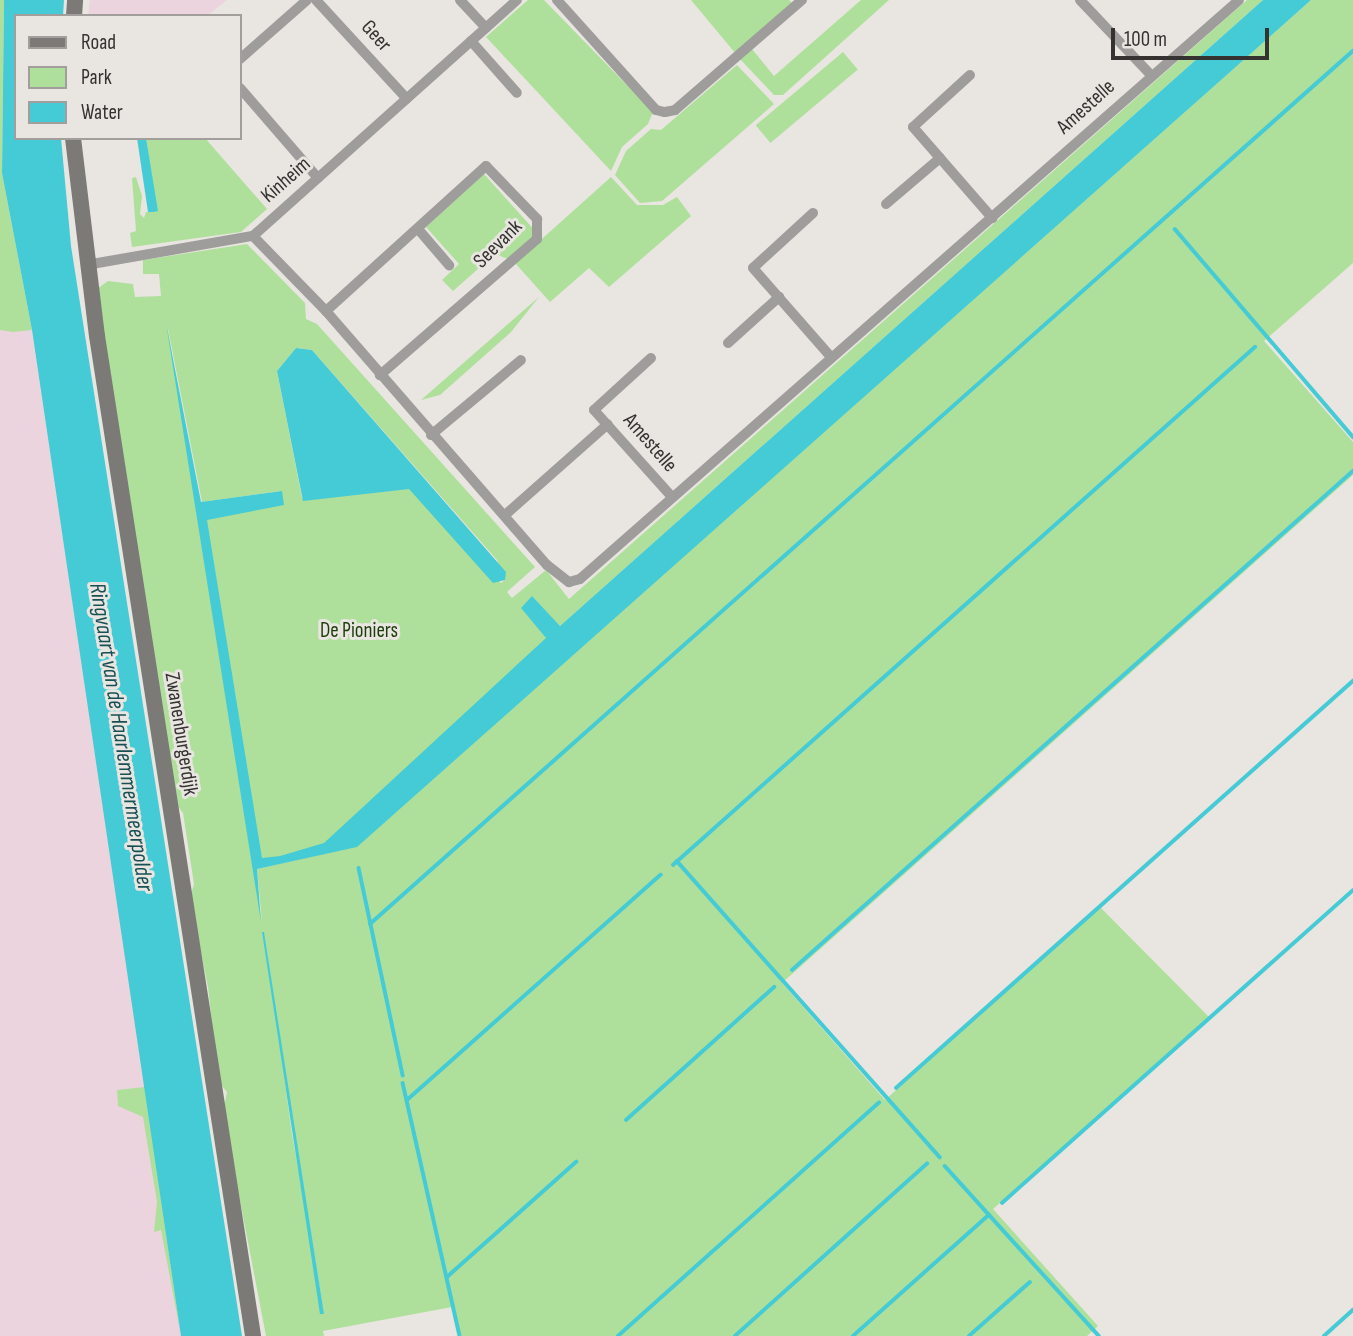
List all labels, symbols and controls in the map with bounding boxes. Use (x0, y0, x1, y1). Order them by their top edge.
legend (14, 14, 242, 140)
scale bar (1115, 14, 1272, 58)
street label: Geer (355, 15, 397, 57)
text: 100 m (1124, 27, 1167, 52)
text: Road (81, 30, 116, 55)
text: Park (81, 65, 112, 90)
street label: Amestelle (1052, 74, 1120, 140)
text: Water (81, 100, 123, 125)
street label: Kinheim (256, 152, 316, 208)
street label: Seevank (468, 214, 528, 274)
street label: Amestelle (618, 408, 682, 478)
water label: Ringvaart van de Haarlemmermeerpolder (83, 581, 159, 893)
park label: De Pioniers (320, 618, 398, 644)
street label: Zwanenburgerdijk (159, 671, 203, 797)

